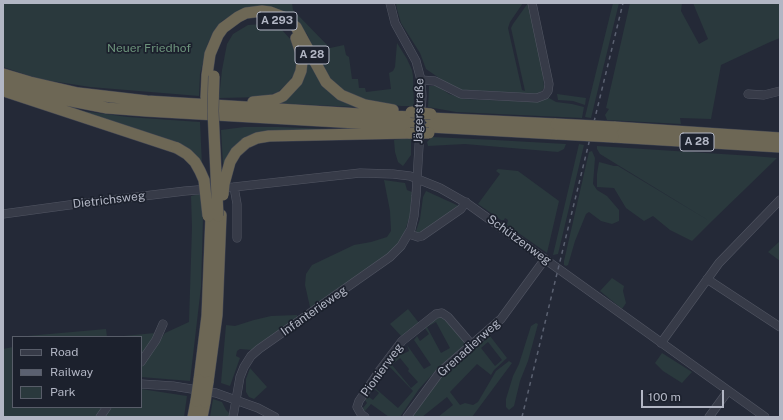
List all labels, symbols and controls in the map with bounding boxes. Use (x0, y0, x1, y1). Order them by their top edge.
road number: A 293 (257, 12, 297, 30)
park label: Neuer Friedhof (107, 41, 191, 55)
road number: A 28 (295, 46, 329, 64)
street label: Jägerstraße (411, 78, 427, 144)
road number: A 28 (680, 133, 714, 151)
street label: Dietrichsweg (72, 188, 146, 212)
street label: Schützenweg (484, 212, 554, 268)
street label: Infanterieweg (278, 283, 350, 339)
street label: Grenadierweg (435, 316, 503, 380)
legend (12, 336, 142, 408)
street label: Pionierweg (358, 341, 406, 399)
text: Road (50, 345, 78, 359)
text: Railway (50, 365, 93, 379)
scale bar (643, 382, 726, 408)
text: Park (50, 385, 76, 399)
text: 100 m (648, 390, 681, 404)

